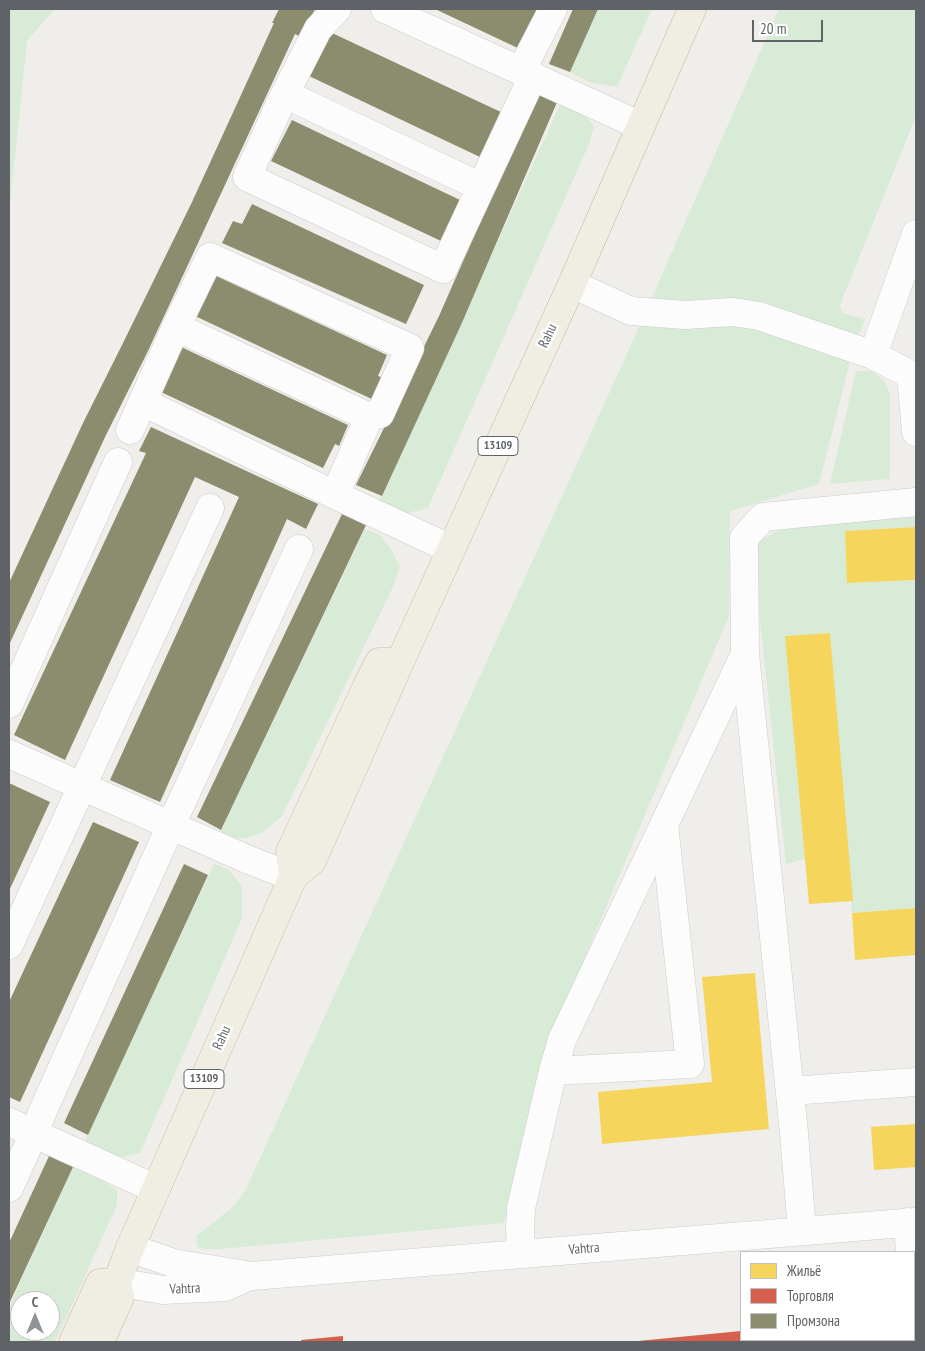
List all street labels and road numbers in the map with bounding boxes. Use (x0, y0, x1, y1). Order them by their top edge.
street label: Rahu (535, 321, 561, 351)
road number: 13109 (478, 436, 518, 456)
street label: Rahu (209, 1023, 235, 1053)
road number: 13109 (184, 1070, 224, 1088)
street label: Vahtra (568, 1239, 600, 1259)
street label: Vahtra (169, 1280, 201, 1298)

